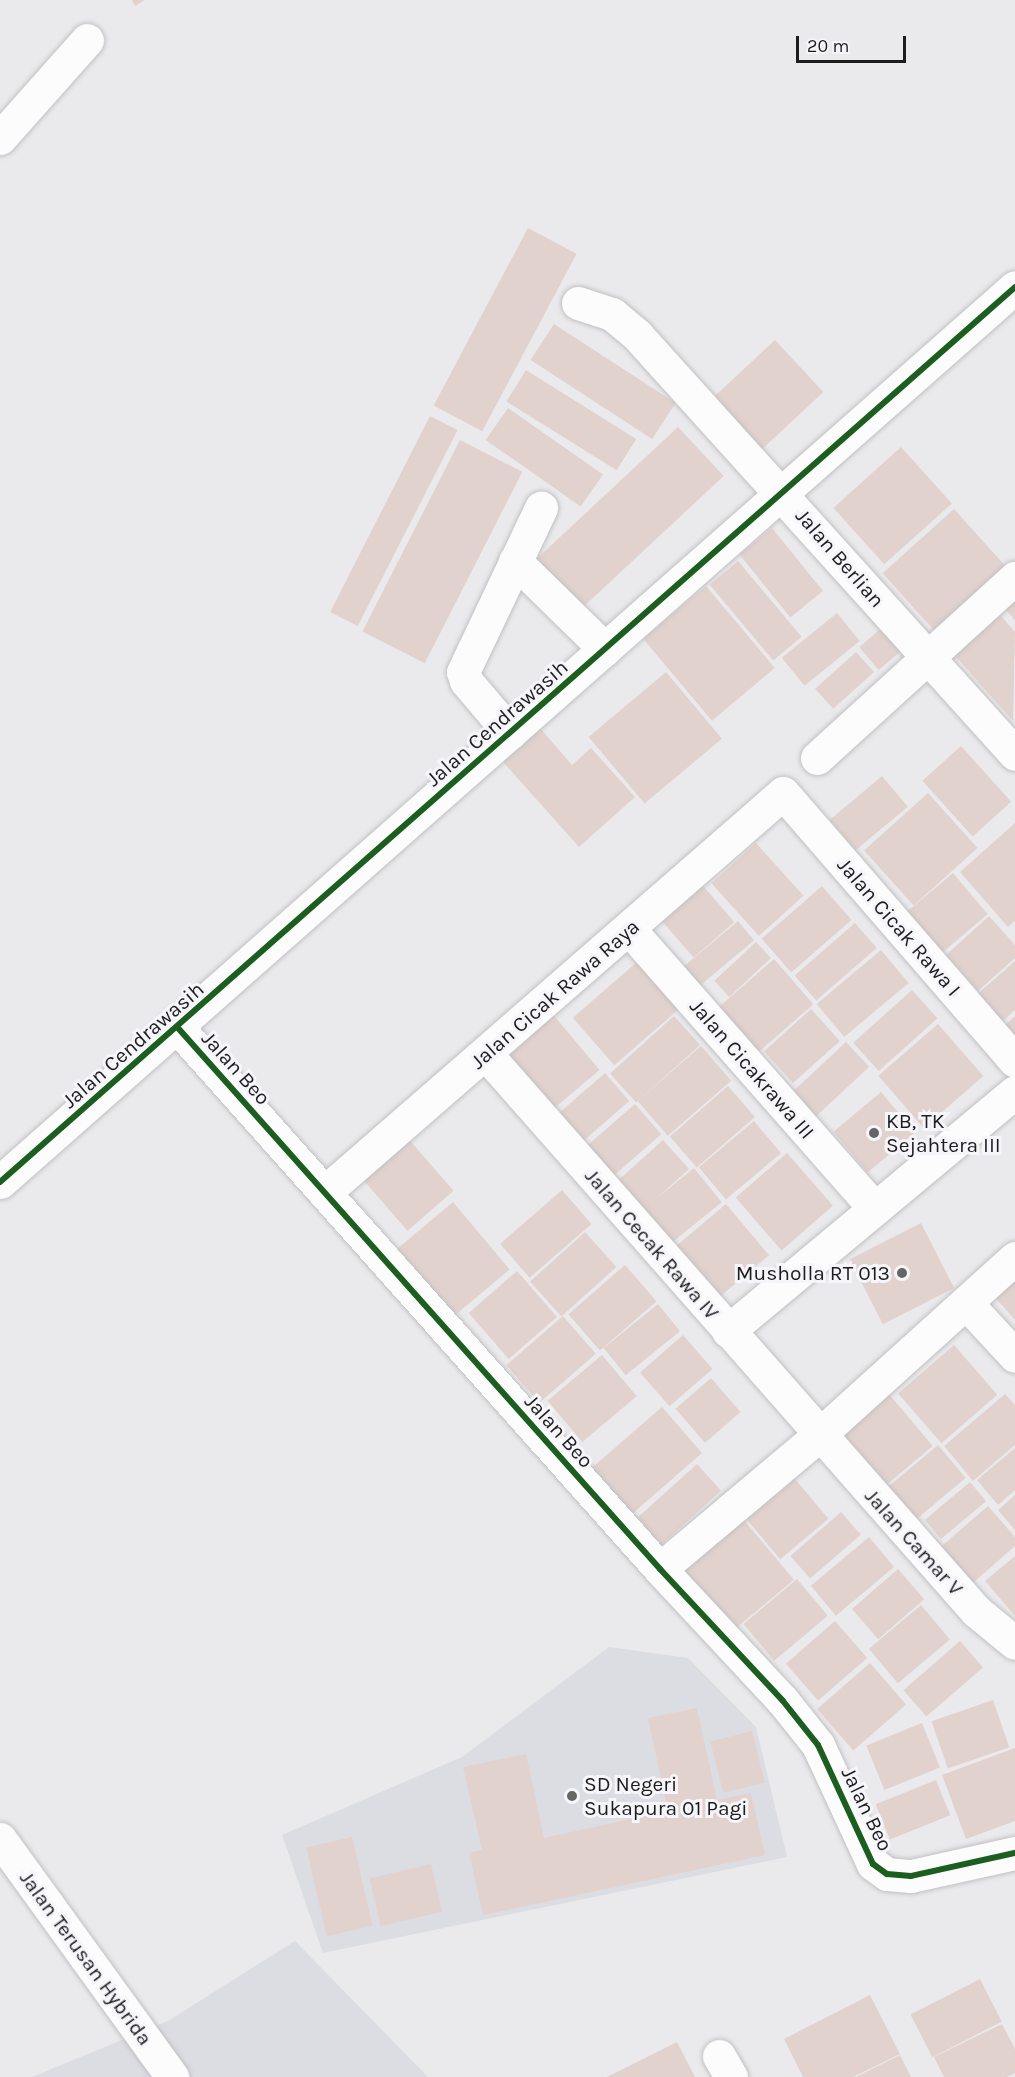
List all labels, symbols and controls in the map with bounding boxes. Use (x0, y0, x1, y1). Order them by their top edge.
scale bar (799, 24, 908, 62)
text: 20 m (807, 35, 849, 57)
street label: Jalan Berlian (790, 503, 890, 613)
street label: Jalan Cendrawasih (421, 655, 573, 791)
street label: Jalan Cicak Rawa I (832, 852, 966, 1002)
street label: Jalan Cicak Rawa Raya (465, 914, 645, 1074)
street label: Jalan Cendrawasih (57, 977, 209, 1113)
street label: Jalan Cicakrawa III (684, 994, 820, 1144)
street label: Jalan Beo (196, 1026, 276, 1110)
place label: KB, TK Sejahtera III (886, 1108, 1001, 1158)
marker: KB, TK Sejahtera III (867, 1126, 881, 1140)
street label: Jalan Cecak Rawa IV (580, 1163, 724, 1325)
place label: Musholla RT 013 (736, 1260, 890, 1286)
marker: Musholla RT 013 (895, 1266, 909, 1280)
street label: Jalan Beo (519, 1389, 599, 1473)
street label: Jalan Camar V (859, 1483, 969, 1601)
street label: Jalan Beo (836, 1763, 898, 1855)
place label: SD Negeri Sukapura 01 Pagi (584, 1771, 748, 1821)
marker: SD Negeri Sukapura 01 Pagi (565, 1789, 579, 1803)
street label: Jalan Terusan Hybrida (14, 1866, 158, 2050)

